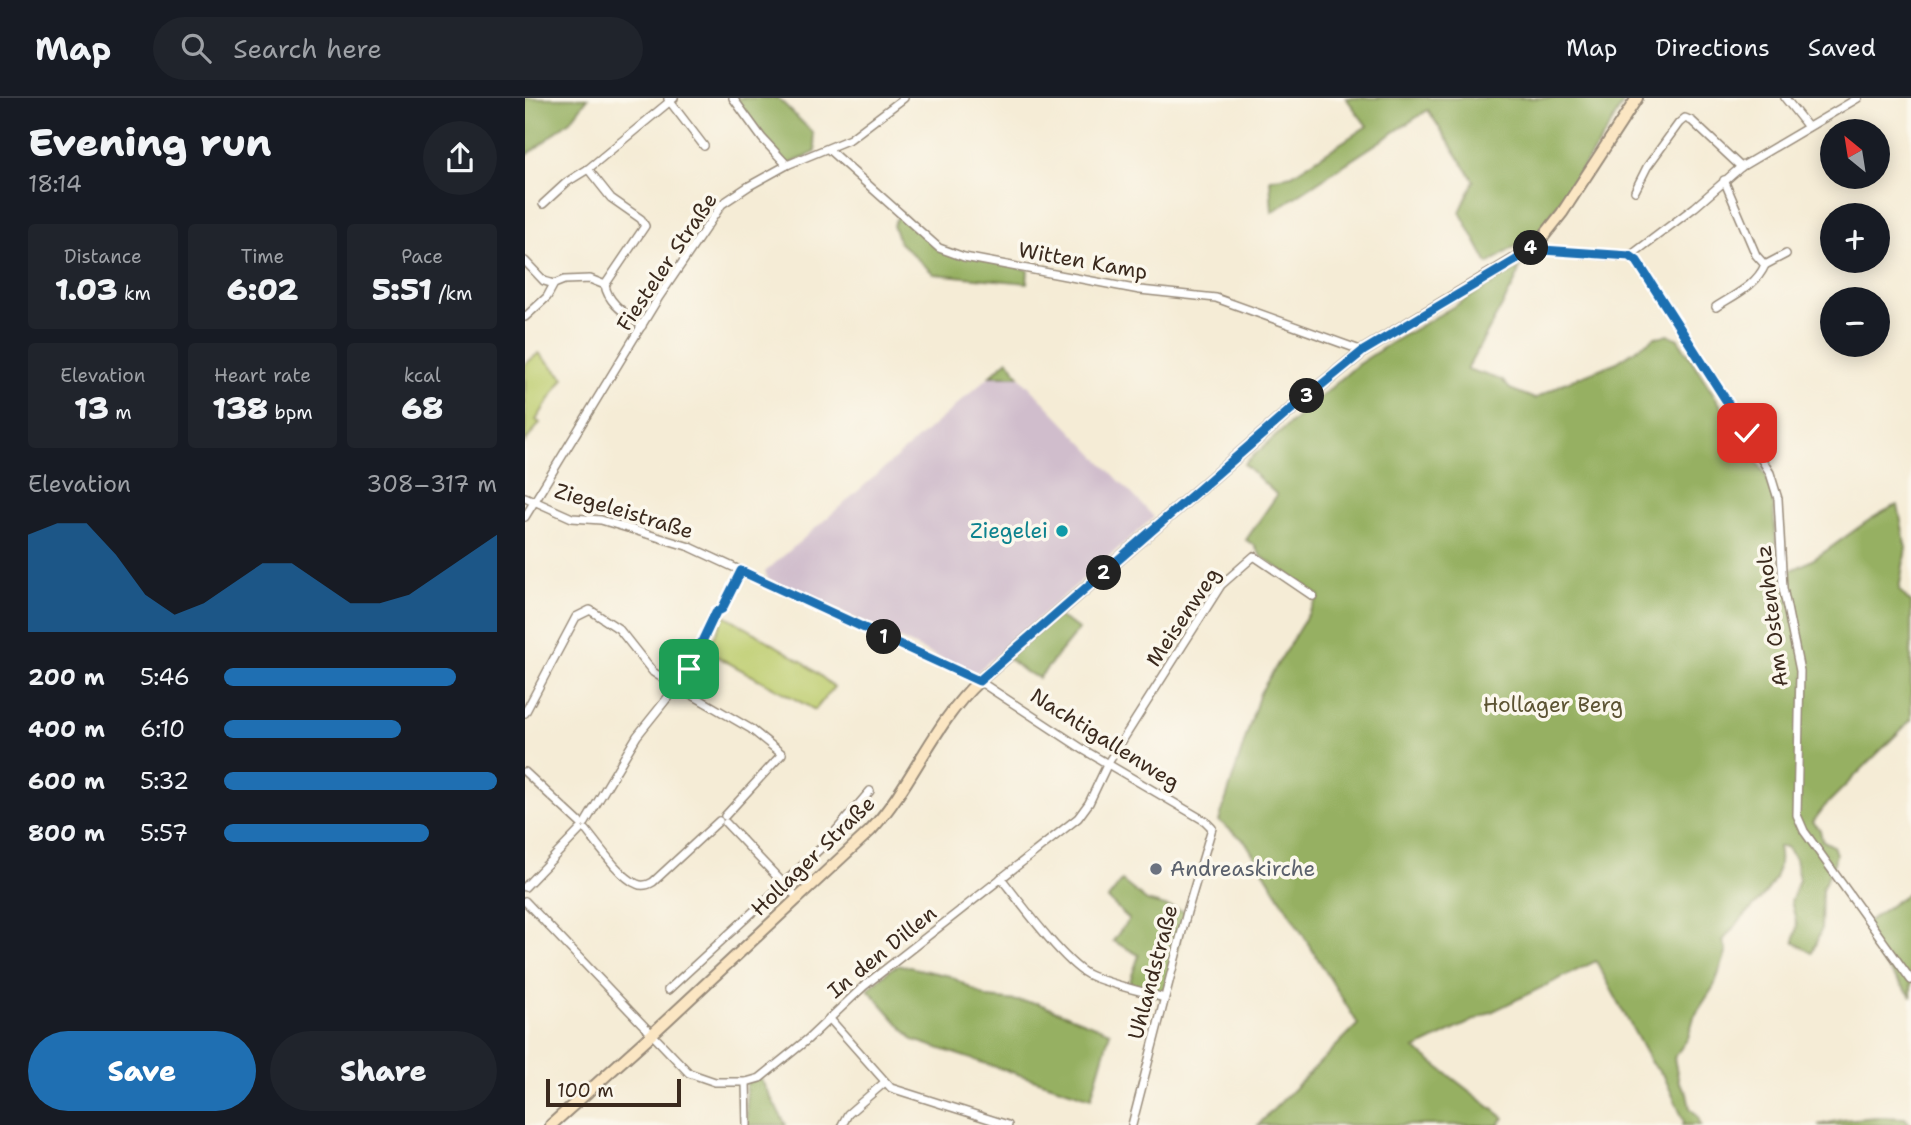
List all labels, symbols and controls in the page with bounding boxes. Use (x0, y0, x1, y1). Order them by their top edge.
search box (153, 17, 643, 80)
text: Map (35, 26, 111, 71)
icon: search (177, 29, 215, 67)
text: Search here (233, 31, 382, 66)
text: Map (1566, 32, 1617, 64)
text: Directions (1655, 32, 1770, 64)
text: Saved (1808, 32, 1876, 64)
text: Evening run (28, 117, 271, 168)
north arrow (1820, 119, 1890, 189)
map controls (1820, 119, 1890, 357)
button: share (423, 121, 497, 195)
text: 18:14 (28, 169, 82, 199)
street label: Fiesteler Straße (610, 187, 724, 337)
button: + (1820, 203, 1890, 273)
pin: 4 (1513, 230, 1549, 266)
text: 4 (1524, 235, 1537, 260)
street label: Witten Kamp (1016, 236, 1150, 286)
text: Distance (64, 244, 142, 269)
text: Time (241, 244, 284, 269)
text: Pace (401, 244, 443, 269)
text: 1.03 (55, 269, 117, 310)
text: 6:02 (227, 269, 298, 310)
text: 5:51 (372, 269, 432, 310)
text: km (117, 281, 151, 306)
text: /km (432, 281, 472, 306)
button: − (1820, 287, 1890, 357)
text: Elevation (60, 363, 145, 388)
text: Heart rate (214, 363, 311, 388)
text: kcal (404, 363, 441, 388)
pin: 3 (1289, 378, 1325, 414)
text: 3 (1300, 383, 1313, 408)
text: 13 (74, 388, 109, 429)
text: 138 (212, 388, 268, 429)
text: 68 (401, 388, 443, 429)
text: m (109, 400, 132, 425)
text: bpm (268, 400, 313, 425)
pin (1717, 403, 1777, 463)
icon: check (1728, 414, 1766, 452)
text: Elevation (28, 469, 131, 499)
text: 308–317 m (366, 469, 497, 499)
street label: Ziegeleistraße (551, 477, 697, 545)
place label: Ziegelei (970, 517, 1048, 545)
marker: Ziegelei (1054, 523, 1070, 539)
street label: Am Ostenholz (1749, 543, 1795, 689)
pin: 2 (1087, 556, 1121, 590)
text: 2 (1097, 560, 1110, 585)
street label: Meisenweg (1140, 562, 1226, 672)
pin: 1 (867, 620, 901, 654)
text: 1 (879, 624, 888, 649)
pin (659, 639, 719, 699)
icon: arrive (670, 650, 708, 688)
text: 200 m (28, 662, 105, 692)
text: 5:46 (140, 662, 190, 692)
street label: Nachtigallenweg (1025, 682, 1185, 796)
park label: Hollager Berg (1483, 691, 1623, 719)
text: 400 m (28, 714, 105, 744)
text: 6:10 (140, 714, 185, 744)
text: 600 m (28, 766, 105, 796)
text: 5:32 (140, 766, 189, 796)
street label: Hollager Straße (745, 790, 881, 922)
text: 800 m (28, 818, 105, 848)
text: 5:57 (140, 818, 188, 848)
place label: Andreaskirche (1170, 855, 1315, 883)
marker: Andreaskirche (1148, 861, 1164, 877)
street label: In den Dillen (822, 899, 942, 1005)
street label: Uhlandstraße (1122, 902, 1184, 1042)
button: Save (28, 1031, 256, 1111)
button: Share (270, 1031, 497, 1111)
scale bar (546, 1076, 681, 1108)
text: 100 m (557, 1078, 614, 1103)

